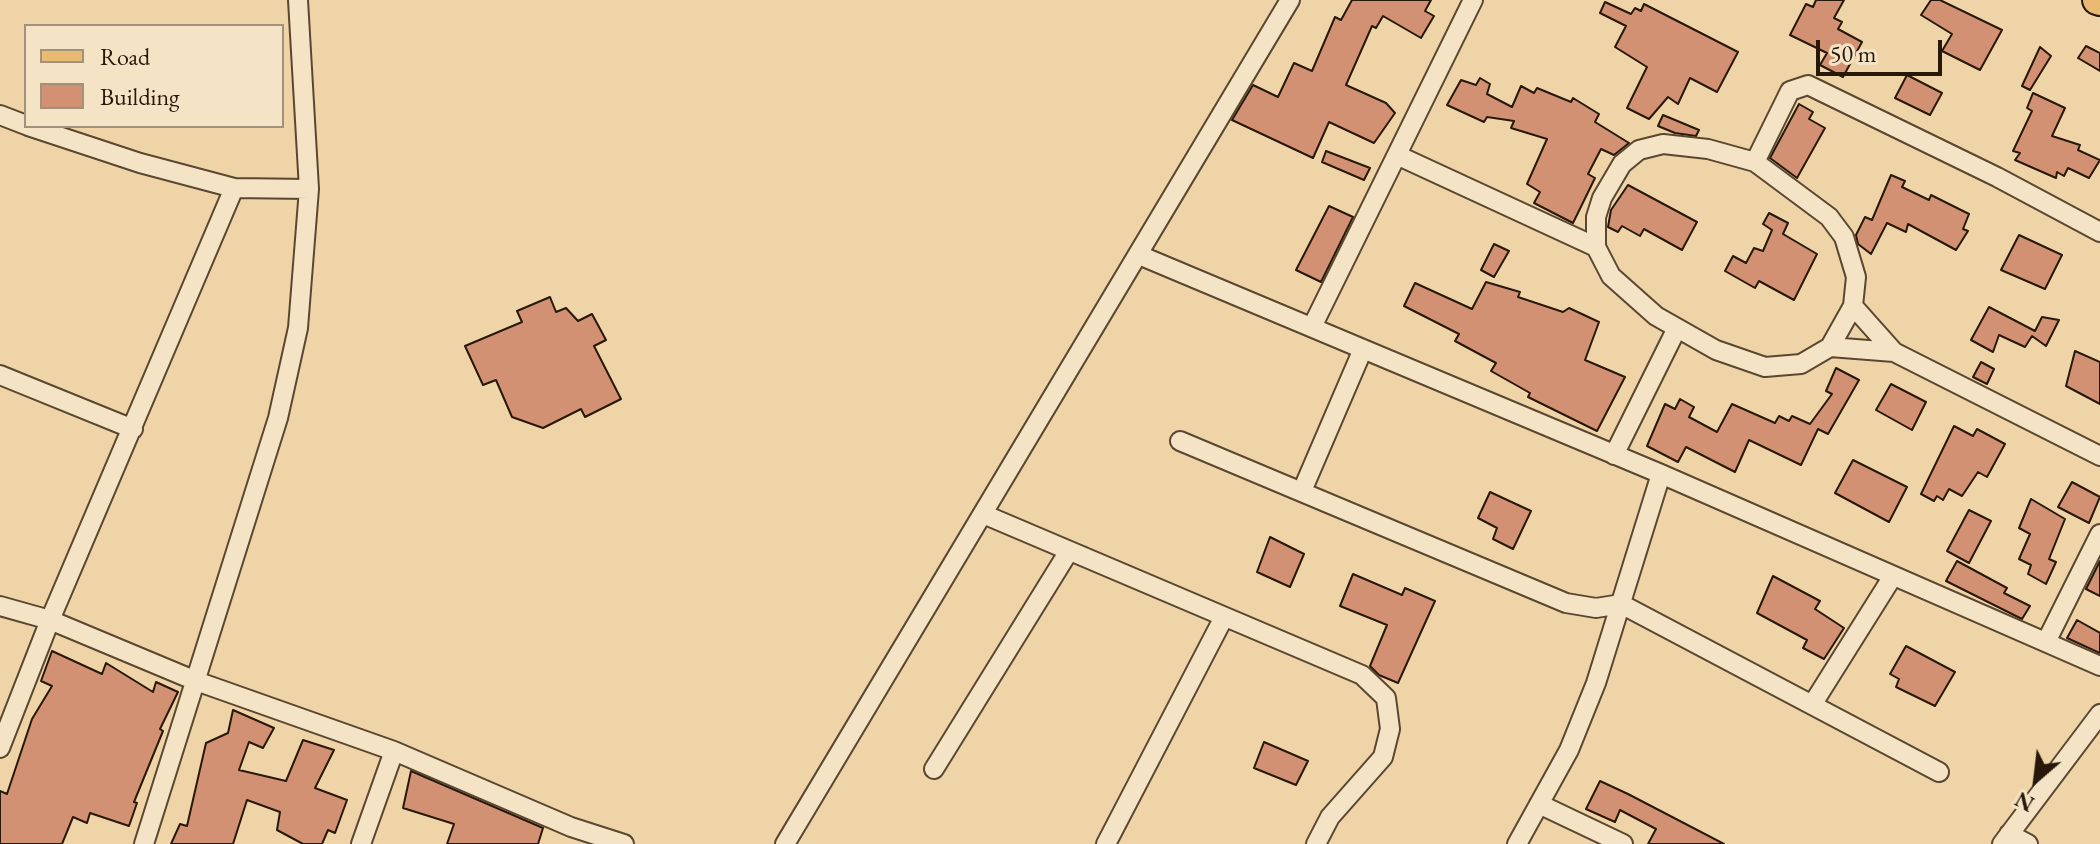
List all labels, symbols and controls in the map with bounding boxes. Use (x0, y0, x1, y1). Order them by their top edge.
legend (24, 24, 284, 128)
scale bar (1820, 24, 1946, 74)
text: 50 m (1830, 38, 1877, 69)
text: Road (100, 41, 150, 72)
text: Building (100, 81, 180, 112)
north arrow (1996, 740, 2076, 820)
text: N (2010, 785, 2039, 819)

